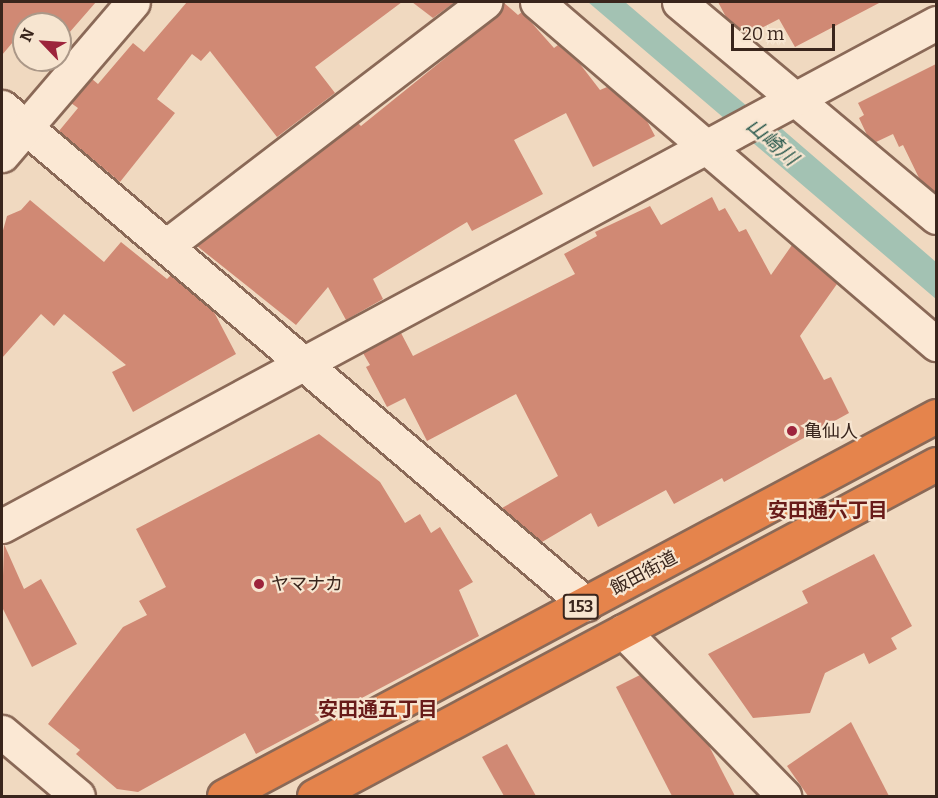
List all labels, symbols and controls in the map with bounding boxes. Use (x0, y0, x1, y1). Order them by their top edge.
north arrow (12, 12, 72, 72)
scale bar (734, 12, 838, 50)
text: 20 m (742, 23, 784, 45)
text: N (16, 25, 38, 45)
water label: 山崎川 (741, 113, 803, 171)
place label: 亀仙人 (804, 420, 858, 442)
marker: 亀仙人 (785, 424, 799, 438)
district label: 安田通六丁目 (768, 498, 888, 522)
street label: 飯田街道 (607, 547, 681, 599)
place label: ヤマナカ (271, 573, 343, 595)
marker: ヤマナカ (252, 577, 266, 591)
road number: 153 (562, 594, 600, 620)
district label: 安田通五丁目 (318, 697, 438, 721)

